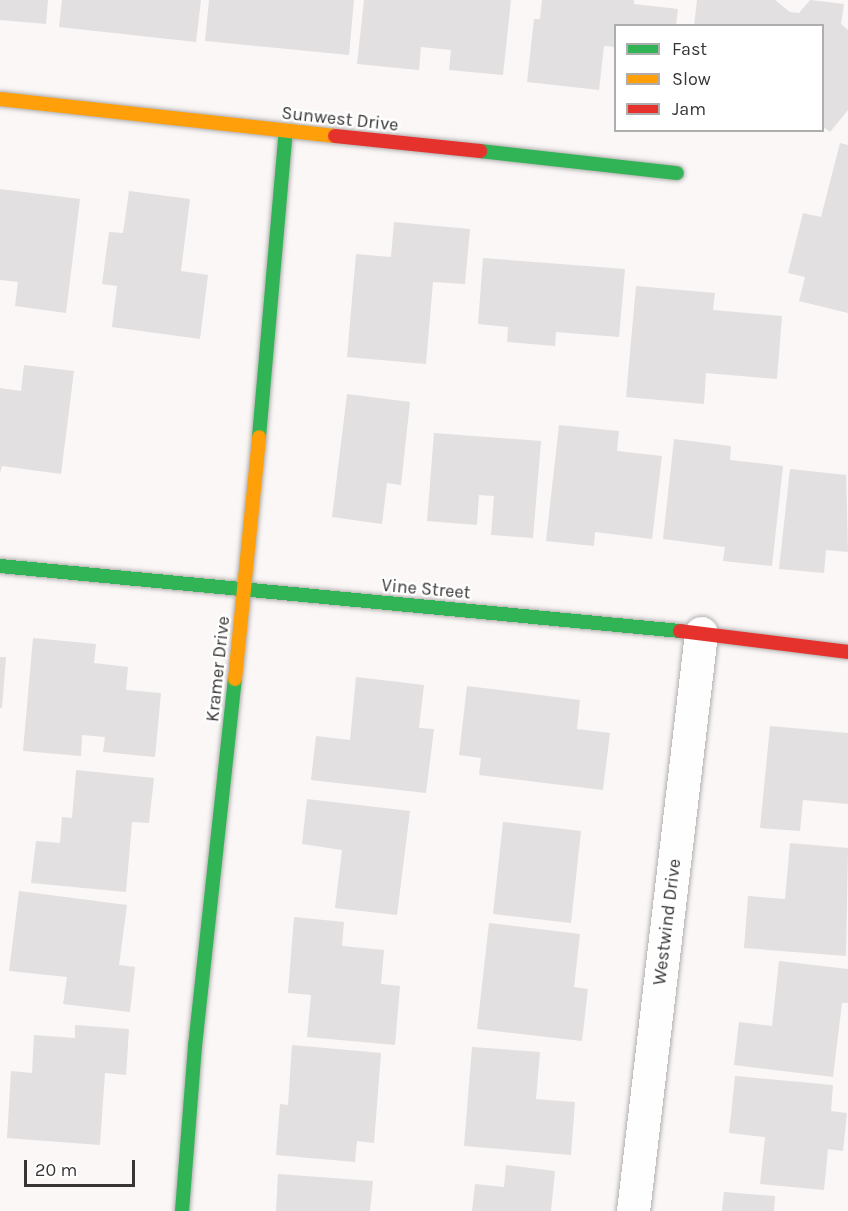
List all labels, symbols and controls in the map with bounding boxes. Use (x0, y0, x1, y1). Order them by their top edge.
legend (614, 24, 824, 132)
text: Fast (672, 38, 707, 60)
text: Slow (672, 68, 711, 90)
text: Jam (672, 98, 706, 120)
street label: Sunwest Drive (280, 102, 400, 136)
street label: Vine Street (381, 574, 471, 604)
street label: Kramer Drive (202, 615, 234, 723)
street label: Westwind Drive (649, 858, 685, 986)
scale bar (27, 1148, 138, 1186)
text: 20 m (35, 1159, 77, 1181)

